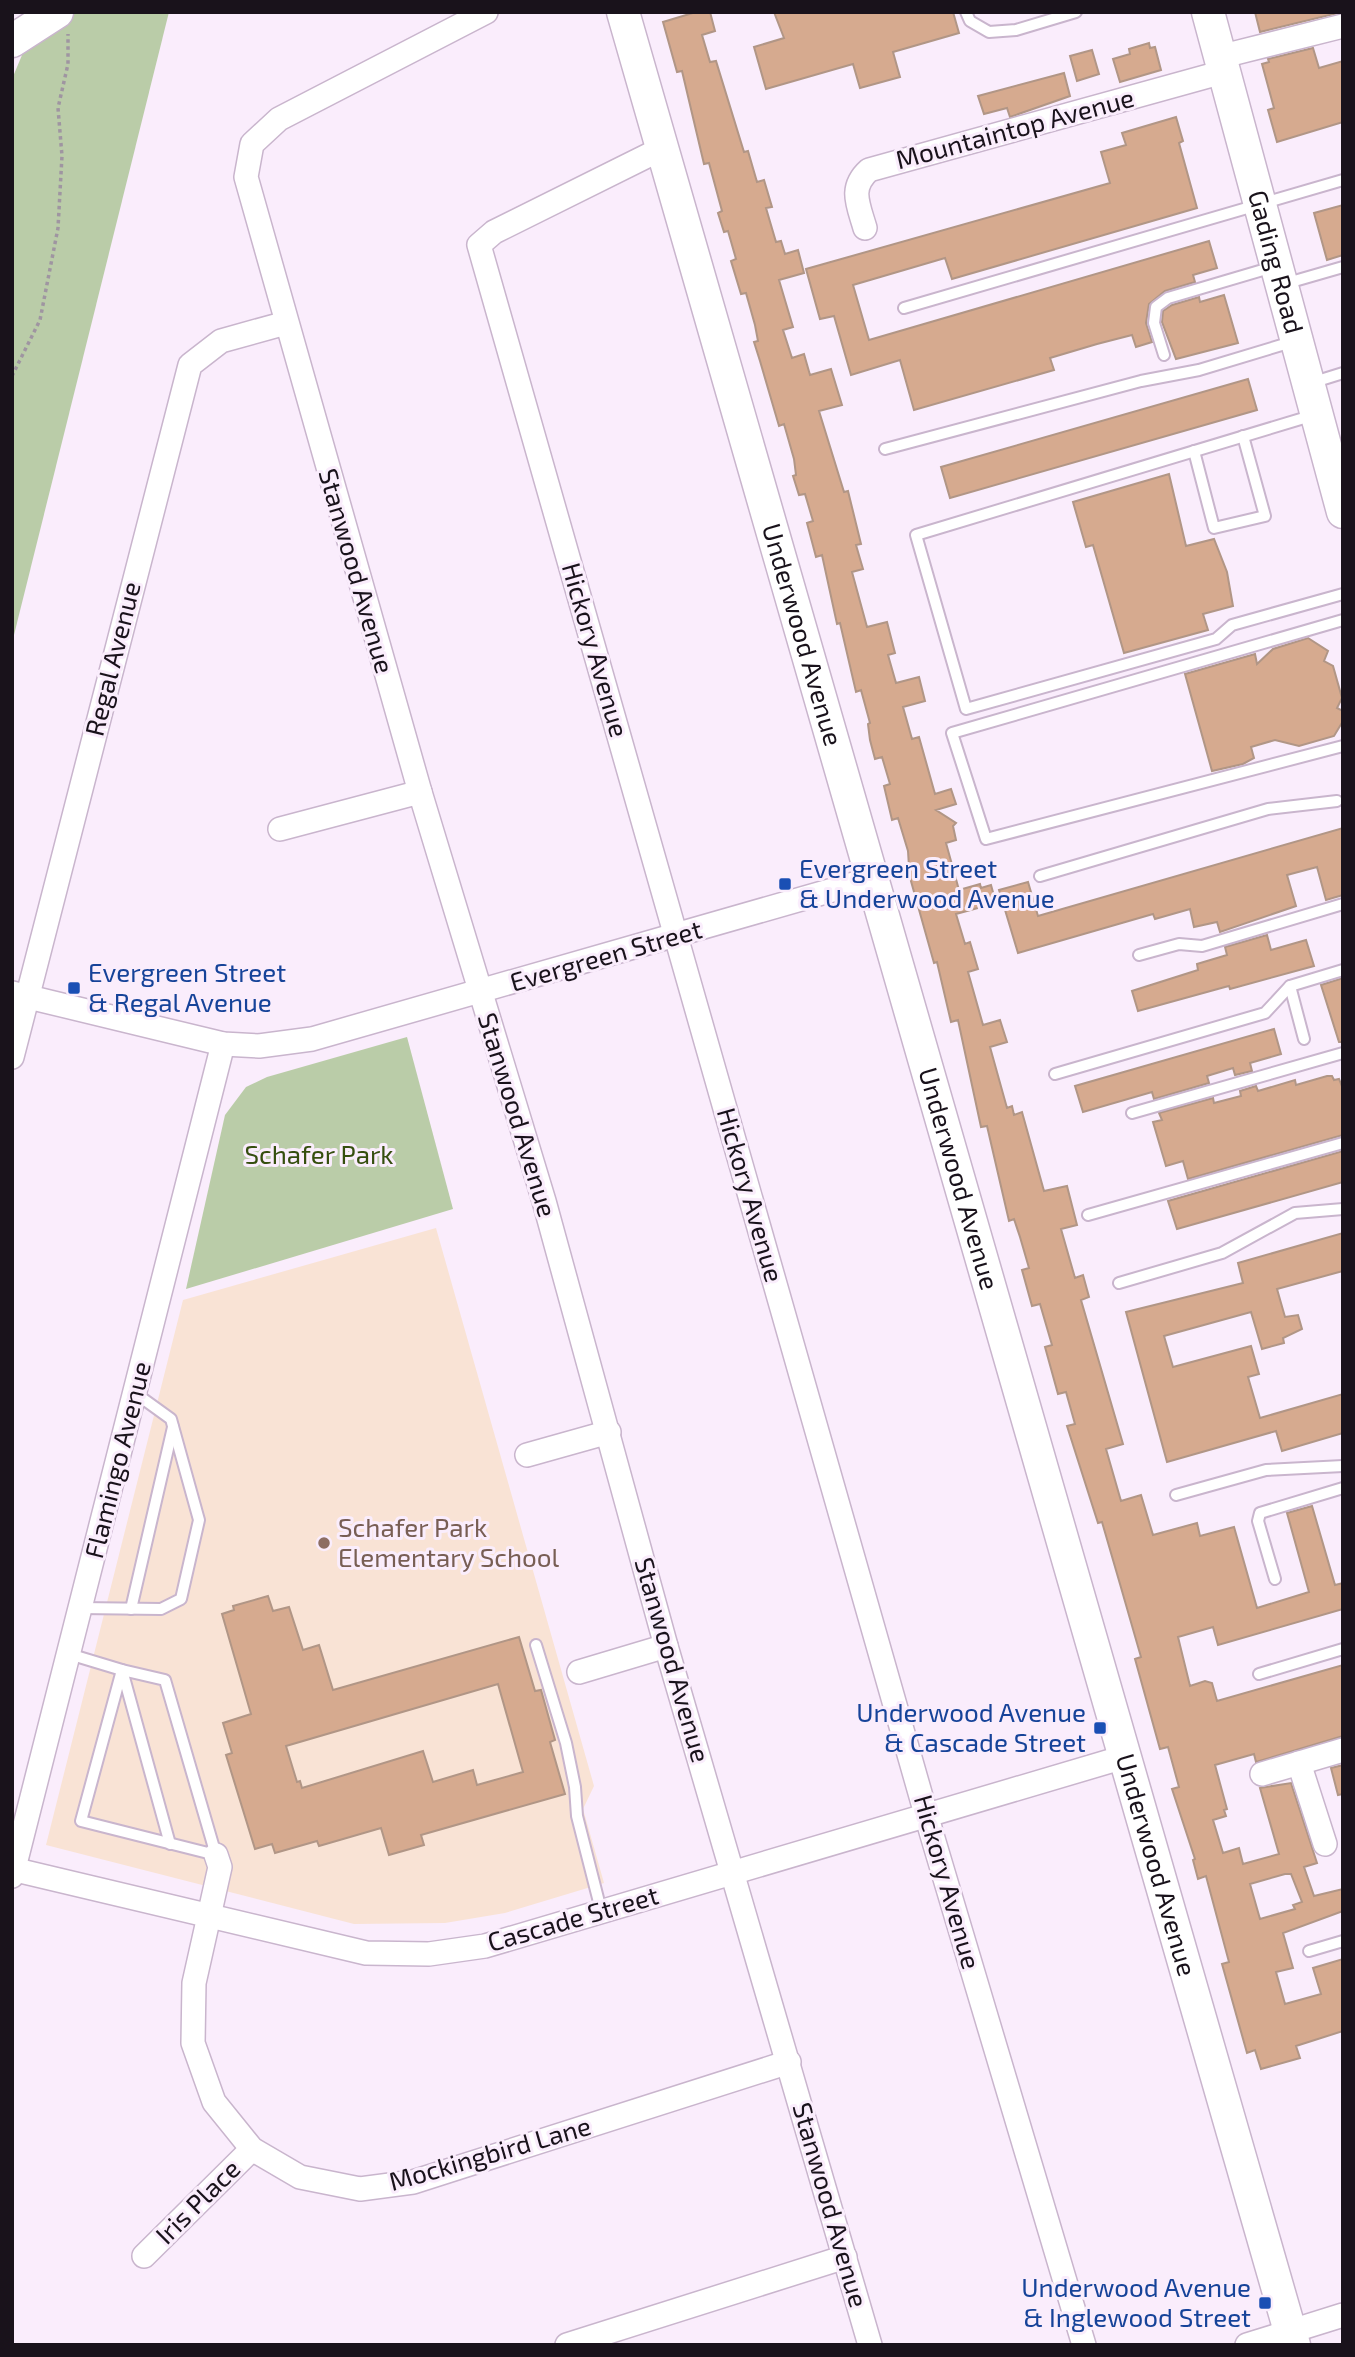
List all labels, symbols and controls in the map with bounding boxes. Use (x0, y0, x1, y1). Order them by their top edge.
street label: Mountaintop Avenue (892, 81, 1137, 174)
street label: Gading Road (1243, 186, 1311, 337)
street label: Stanwood Avenue (313, 465, 402, 677)
street label: Underwood Avenue (757, 520, 850, 749)
street label: Hickory Avenue (557, 559, 636, 740)
street label: Regal Avenue (77, 578, 146, 739)
place label: Evergreen Street & Underwood Avenue (799, 852, 1055, 913)
marker: Evergreen Street & Underwood Avenue (777, 876, 793, 892)
street label: Evergreen Street (506, 912, 705, 997)
place label: Evergreen Street & Regal Avenue (88, 956, 286, 1017)
marker: Evergreen Street & Regal Avenue (66, 980, 82, 996)
street label: Stanwood Avenue (473, 1009, 564, 1220)
street label: Underwood Avenue (913, 1064, 1007, 1293)
street label: Hickory Avenue (712, 1104, 791, 1285)
park label: Schafer Park (244, 1138, 394, 1169)
street label: Flamingo Avenue (77, 1358, 156, 1561)
place label: Schafer Park Elementary School (338, 1511, 560, 1572)
marker: Schafer Park Elementary School (316, 1535, 332, 1551)
street label: Stanwood Avenue (629, 1554, 718, 1766)
place label: Underwood Avenue & Cascade Street (856, 1696, 1086, 1757)
marker: Underwood Avenue & Cascade Street (1092, 1720, 1108, 1736)
street label: Underwood Avenue (1111, 1750, 1204, 1979)
street label: Hickory Avenue (909, 1791, 988, 1972)
street label: Cascade Street (484, 1878, 662, 1957)
street label: Stanwood Avenue (787, 2099, 876, 2311)
street label: Mockingbird Lane (385, 2109, 594, 2196)
street label: Iris Place (148, 2152, 246, 2250)
place label: Underwood Avenue & Inglewood Street (1021, 2271, 1251, 2332)
marker: Underwood Avenue & Inglewood Street (1257, 2295, 1273, 2311)

